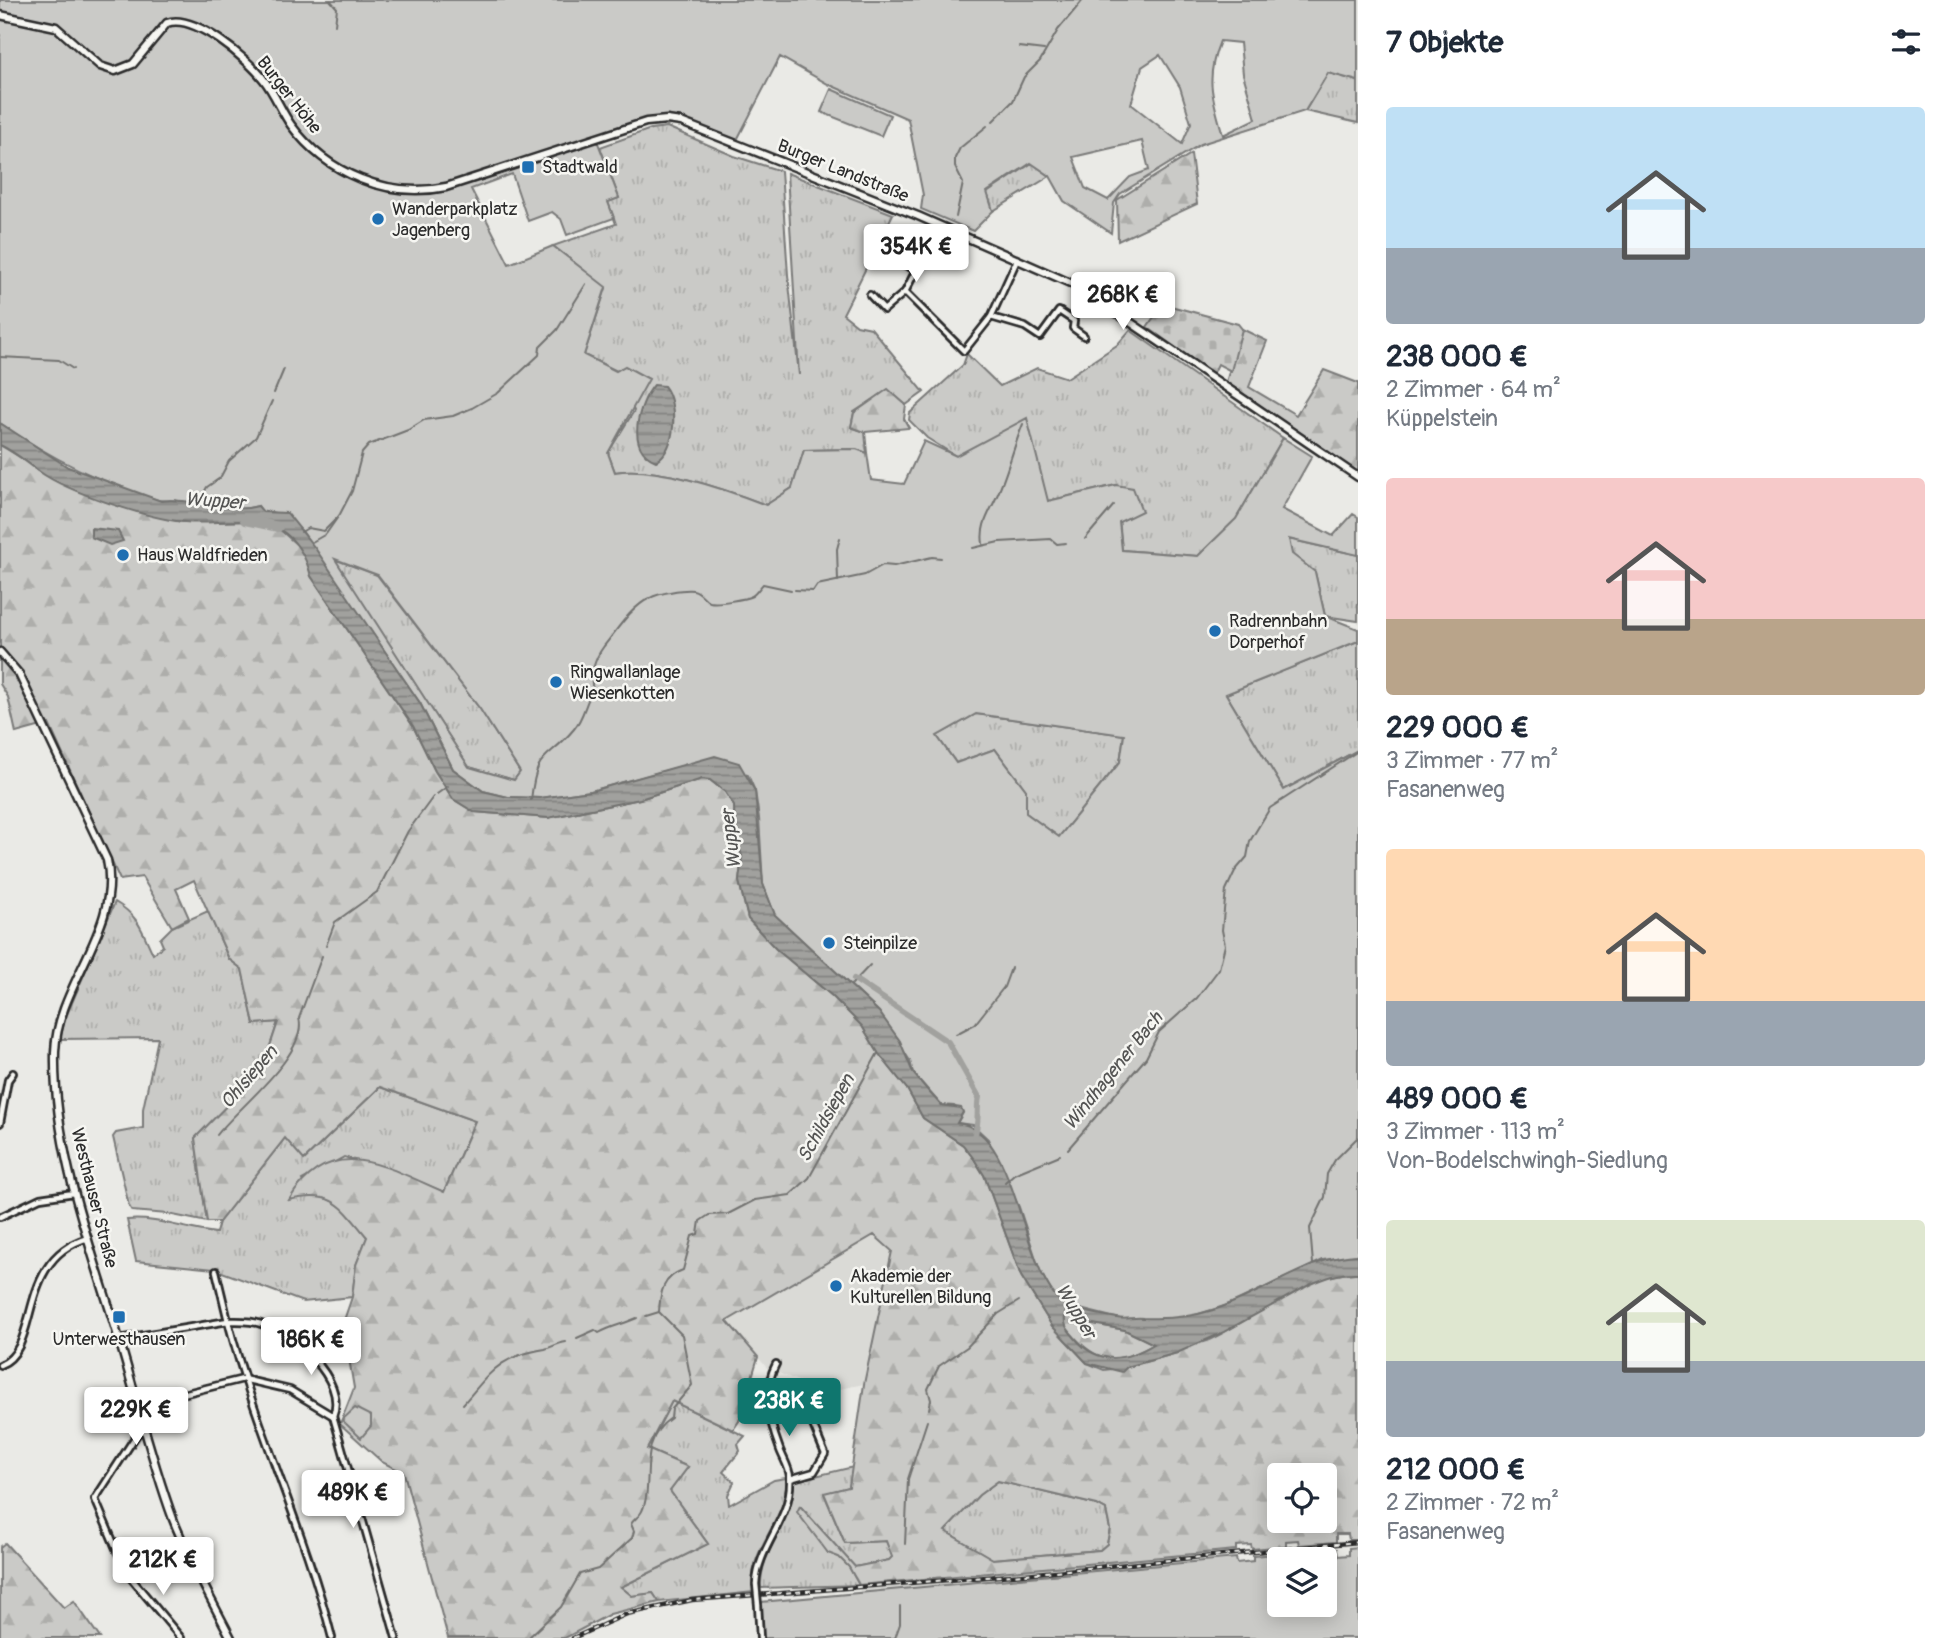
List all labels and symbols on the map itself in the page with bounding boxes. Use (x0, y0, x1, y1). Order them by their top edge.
street label: Burger Höhe (251, 51, 327, 139)
street label: Burger Landstraße (774, 134, 912, 208)
place label: Stadtwald (542, 156, 618, 179)
marker: Stadtwald (520, 159, 536, 175)
place label: Wanderparkplatz Jagenberg (392, 198, 518, 242)
marker: Wanderparkplatz Jagenberg (370, 211, 386, 227)
pin: 354K € (859, 224, 973, 284)
pin: 268K € (1066, 272, 1180, 332)
water label: Wupper (184, 487, 248, 515)
place label: Haus Waldfrieden (137, 544, 268, 567)
marker: Haus Waldfrieden (115, 547, 131, 563)
place label: Radrennbahn Dorperhof (1229, 610, 1327, 654)
marker: Radrennbahn Dorperhof (1207, 623, 1223, 639)
place label: Ringwallanlage Wiesenkotten (570, 661, 681, 705)
marker: Ringwallanlage Wiesenkotten (548, 674, 564, 690)
water label: Wupper (715, 806, 747, 870)
place label: Steinpilze (843, 932, 917, 955)
marker: Steinpilze (821, 935, 837, 951)
water label: Windhagener Bach (1058, 1006, 1169, 1135)
water label: Ohlsiepen (215, 1040, 284, 1113)
water label: Schildsiepen (792, 1069, 861, 1166)
street label: Westhauser Straße (65, 1126, 123, 1271)
place label: Akademie der Kulturellen Bildung (850, 1265, 991, 1309)
marker: Akademie der Kulturellen Bildung (828, 1278, 844, 1294)
water label: Wupper (1050, 1279, 1103, 1345)
marker: Unterwesthausen (111, 1309, 127, 1325)
pin: 186K € (254, 1318, 368, 1377)
place label: Unterwesthausen (52, 1328, 186, 1351)
pin: 238K € (732, 1378, 846, 1438)
pin: 229K € (79, 1388, 193, 1447)
pin: 489K € (296, 1470, 410, 1530)
pin: 212K € (106, 1538, 220, 1597)

